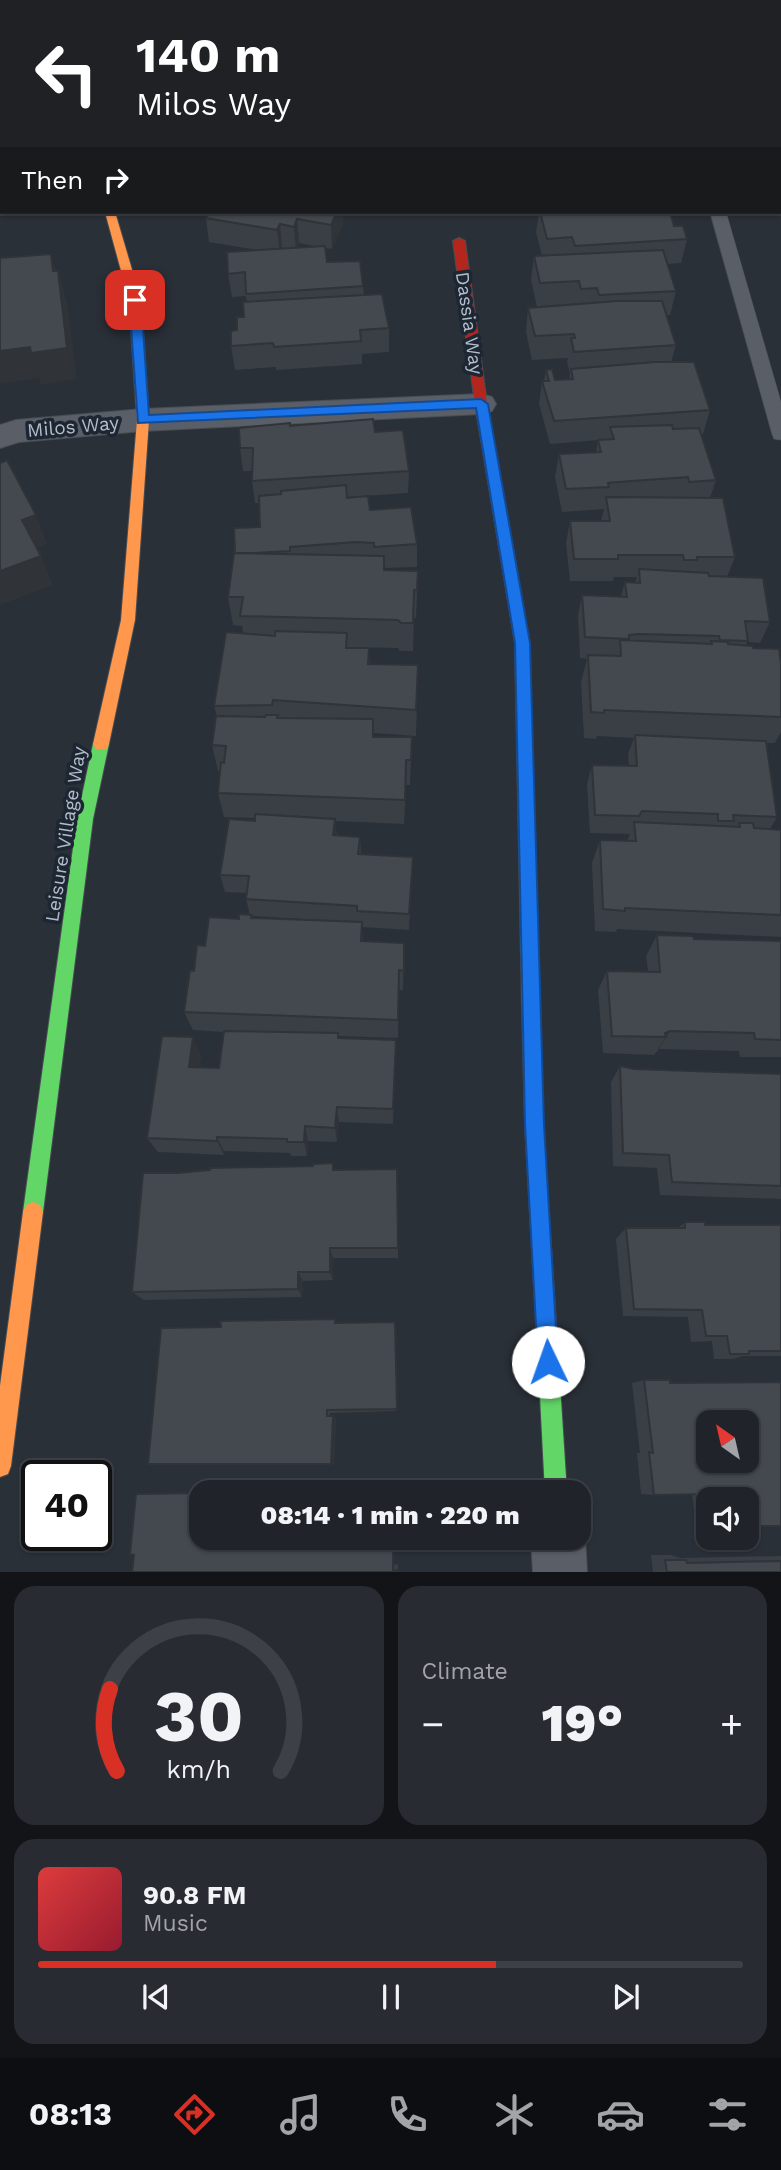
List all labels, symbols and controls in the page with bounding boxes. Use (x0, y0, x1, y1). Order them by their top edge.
text: 140 m (136, 26, 280, 84)
icon: left (21, 28, 112, 119)
text: Milos Way (136, 85, 291, 123)
icon: right (97, 161, 135, 199)
text: Then (21, 165, 83, 195)
pin (105, 270, 165, 330)
street label: Dassia Way (451, 270, 488, 376)
icon: arrive (116, 281, 154, 319)
street label: Milos Way (26, 411, 120, 442)
street label: Leisure Village Way (40, 744, 91, 924)
position arrow (511, 1325, 585, 1399)
north arrow (696, 1410, 760, 1474)
map controls (696, 1410, 759, 1550)
speed limit sign: 40 (21, 1460, 112, 1551)
button: sound (696, 1487, 759, 1550)
text: 08:14 · 1 min · 220 m (260, 1500, 520, 1530)
text: Climate (422, 1658, 508, 1685)
text: 30 (154, 1674, 244, 1760)
text: 19° (541, 1693, 623, 1754)
text: − (422, 1702, 444, 1746)
text: + (720, 1702, 743, 1746)
text: km/h (167, 1755, 231, 1784)
text: 90.8 FM (143, 1880, 246, 1910)
text: Music (143, 1910, 208, 1937)
icon: previous (137, 1978, 175, 2016)
icon: pause (372, 1978, 410, 2016)
icon: next (607, 1978, 645, 2016)
icon: directions (170, 2090, 219, 2139)
icon: music (276, 2090, 325, 2139)
icon: phone (383, 2090, 432, 2139)
icon: climate (490, 2090, 539, 2139)
icon: car (596, 2090, 645, 2139)
icon: filters (703, 2090, 752, 2139)
text: 08:13 (29, 2095, 112, 2133)

